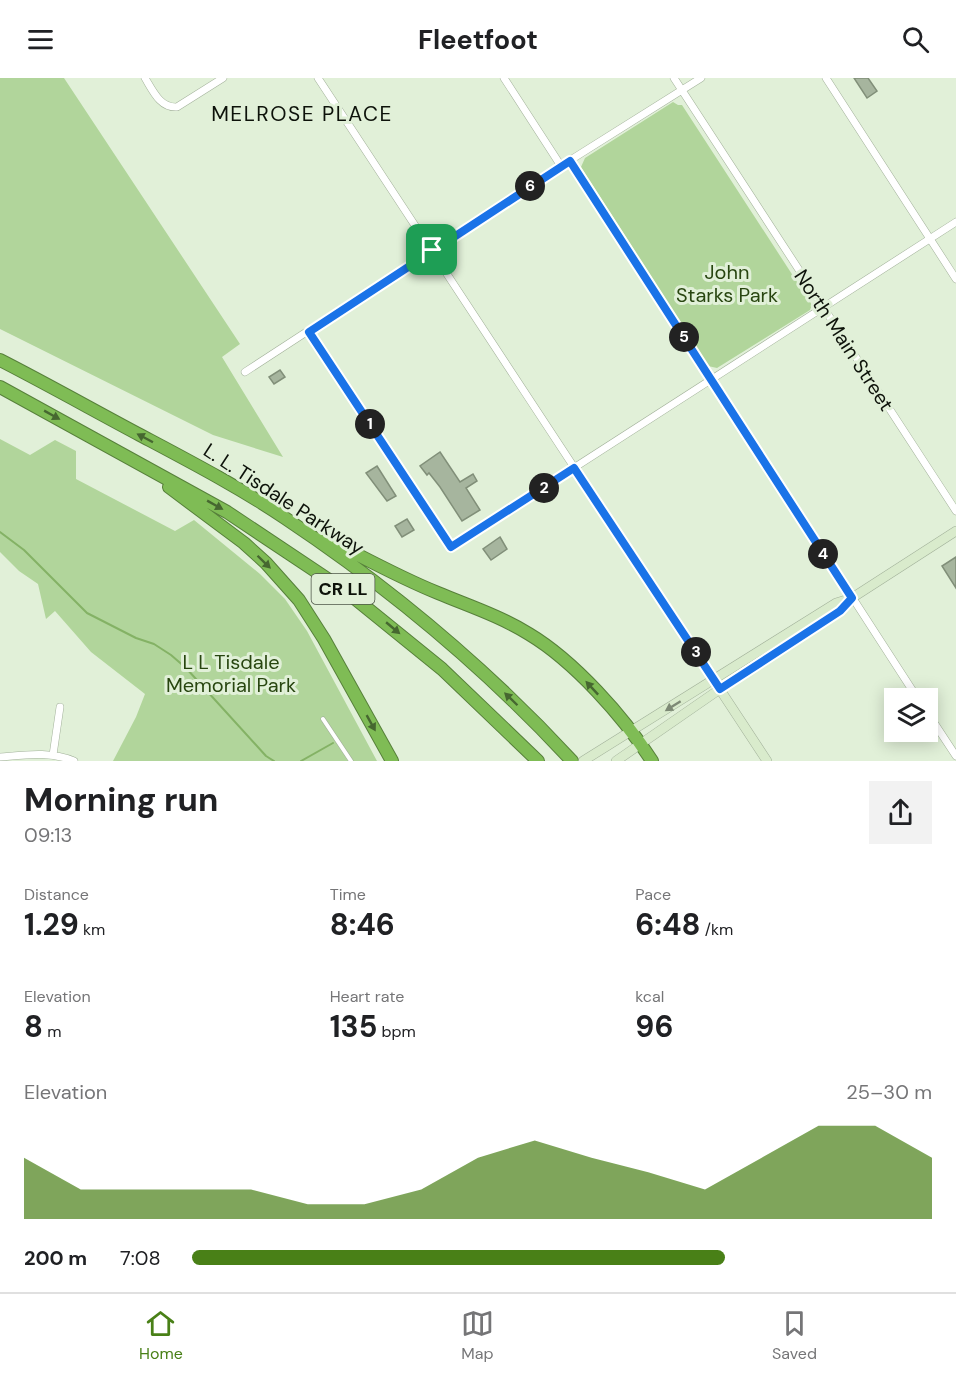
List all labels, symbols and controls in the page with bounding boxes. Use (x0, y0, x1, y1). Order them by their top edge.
text: Fleetfoot (418, 22, 538, 57)
icon: menu (24, 23, 57, 56)
icon: search (899, 23, 932, 56)
district label: MELROSE PLACE (211, 100, 393, 128)
pin: 6 (515, 171, 545, 201)
text: 6 (525, 175, 535, 196)
pin (406, 224, 457, 275)
icon: arrive (415, 233, 448, 266)
park label: John Starks Park (676, 259, 778, 308)
street label: North Main Street (789, 264, 900, 416)
pin: 5 (669, 322, 699, 352)
text: 5 (679, 326, 689, 347)
pin: 1 (355, 409, 385, 439)
one-way arrow (43, 410, 60, 420)
text: 1 (367, 413, 373, 434)
one-way arrow (136, 433, 153, 443)
street label: L. L. Tisdale Parkway (199, 437, 369, 561)
pin: 2 (529, 473, 559, 503)
text: 2 (539, 477, 549, 498)
one-way arrow (207, 500, 224, 510)
pin: 4 (808, 539, 838, 569)
text: 4 (818, 543, 828, 564)
one-way arrow (256, 554, 270, 568)
road number: CR LL (312, 574, 374, 604)
one-way arrow (385, 621, 400, 633)
pin: 3 (681, 637, 711, 667)
text: 3 (691, 641, 701, 662)
park label: L L Tisdale Memorial Park (166, 649, 296, 698)
one-way arrow (585, 680, 599, 695)
map controls (884, 688, 938, 742)
button: layers (884, 688, 938, 742)
one-way arrow (504, 692, 518, 706)
one-way arrow (665, 700, 681, 711)
one-way arrow (366, 715, 376, 732)
text: Morning run (24, 778, 218, 821)
button: share (869, 781, 932, 844)
text: 09:13 (24, 822, 72, 848)
text: Distance (24, 884, 89, 905)
text: Time (330, 884, 366, 905)
text: Pace (635, 884, 671, 905)
text: 1.29 (24, 905, 79, 944)
text: 8:46 (330, 905, 395, 944)
text: 6:48 (635, 905, 700, 944)
text: km (79, 919, 105, 940)
text: /km (700, 919, 733, 940)
text: Elevation (24, 986, 91, 1007)
text: Heart rate (330, 986, 404, 1007)
text: kcal (635, 986, 664, 1007)
text: 8 (24, 1007, 43, 1046)
text: 135 (330, 1007, 377, 1046)
text: 96 (635, 1007, 673, 1046)
text: m (43, 1021, 62, 1042)
text: bpm (377, 1021, 416, 1042)
text: Elevation (24, 1079, 107, 1105)
text: 25–30 m (846, 1079, 932, 1105)
text: 200 m (24, 1245, 87, 1271)
text: 7:08 (120, 1245, 161, 1271)
tab: Home (139, 1307, 183, 1364)
tab: Map (461, 1307, 494, 1364)
tab: Saved (772, 1307, 817, 1364)

